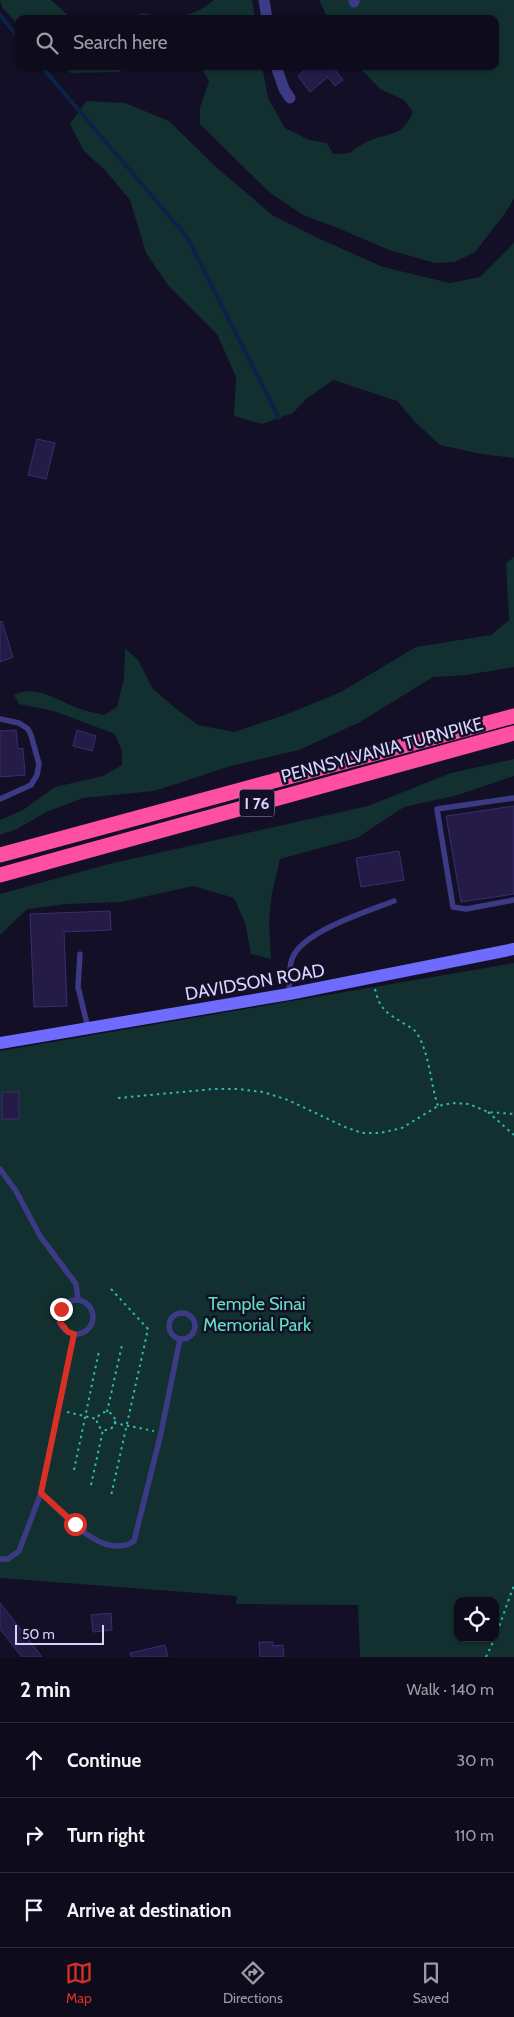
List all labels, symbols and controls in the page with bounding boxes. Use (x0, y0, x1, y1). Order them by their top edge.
search box (15, 15, 499, 70)
icon: search (33, 29, 61, 57)
text: Search here (73, 31, 167, 54)
street label: PENNSYLVANIA TURNPIKE (279, 712, 485, 788)
road number: I 76 (240, 790, 274, 816)
street label: DAVIDSON ROAD (183, 959, 327, 1005)
park label: Temple Sinai Memorial Park (203, 1293, 312, 1336)
route end (50, 1298, 73, 1321)
route start (64, 1513, 87, 1536)
map controls (454, 1597, 499, 1642)
button: locate (454, 1597, 499, 1642)
scale bar (15, 1622, 104, 1645)
text: 50 m (22, 1625, 55, 1643)
text: 2 min (20, 1677, 71, 1702)
text: Walk · 140 m (407, 1680, 494, 1699)
icon: ahead (20, 1746, 48, 1774)
text: Continue (67, 1749, 141, 1772)
text: 30 m (457, 1751, 494, 1770)
icon: right (20, 1821, 48, 1849)
text: Turn right (67, 1824, 145, 1847)
text: 110 m (455, 1826, 494, 1845)
icon: arrive (20, 1896, 48, 1924)
text: Arrive at destination (67, 1899, 231, 1922)
tab: Map (65, 1959, 93, 2007)
tab: Directions (223, 1959, 283, 2007)
tab: Saved (413, 1959, 449, 2007)

